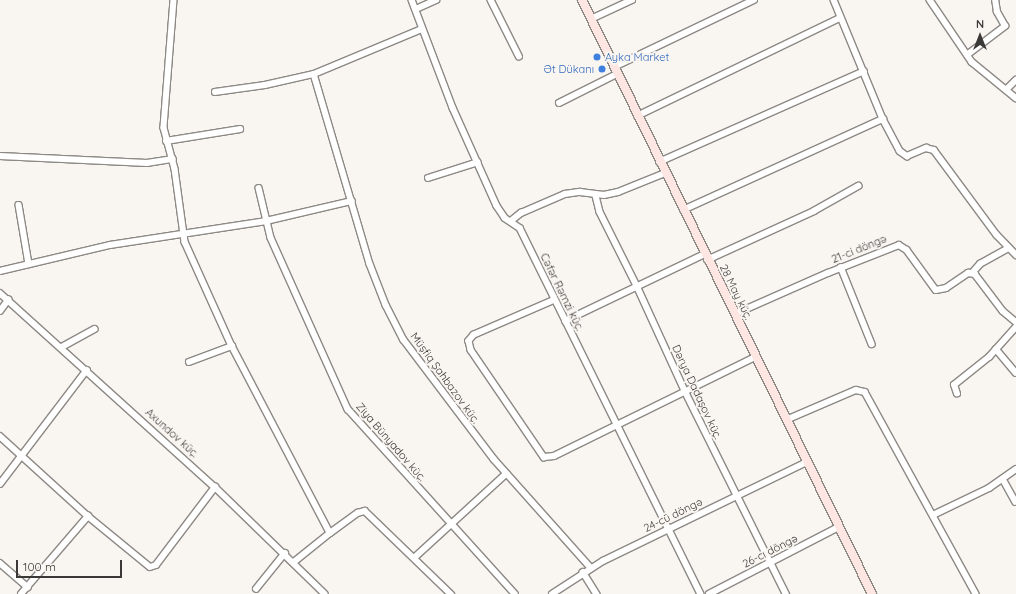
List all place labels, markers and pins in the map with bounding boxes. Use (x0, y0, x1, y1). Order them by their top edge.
place label: Ayka Market (605, 50, 669, 64)
marker: Ayka Market (592, 52, 602, 62)
place label: Ət Dükanı (544, 62, 594, 76)
marker: Ət Dükanı (597, 64, 607, 74)

